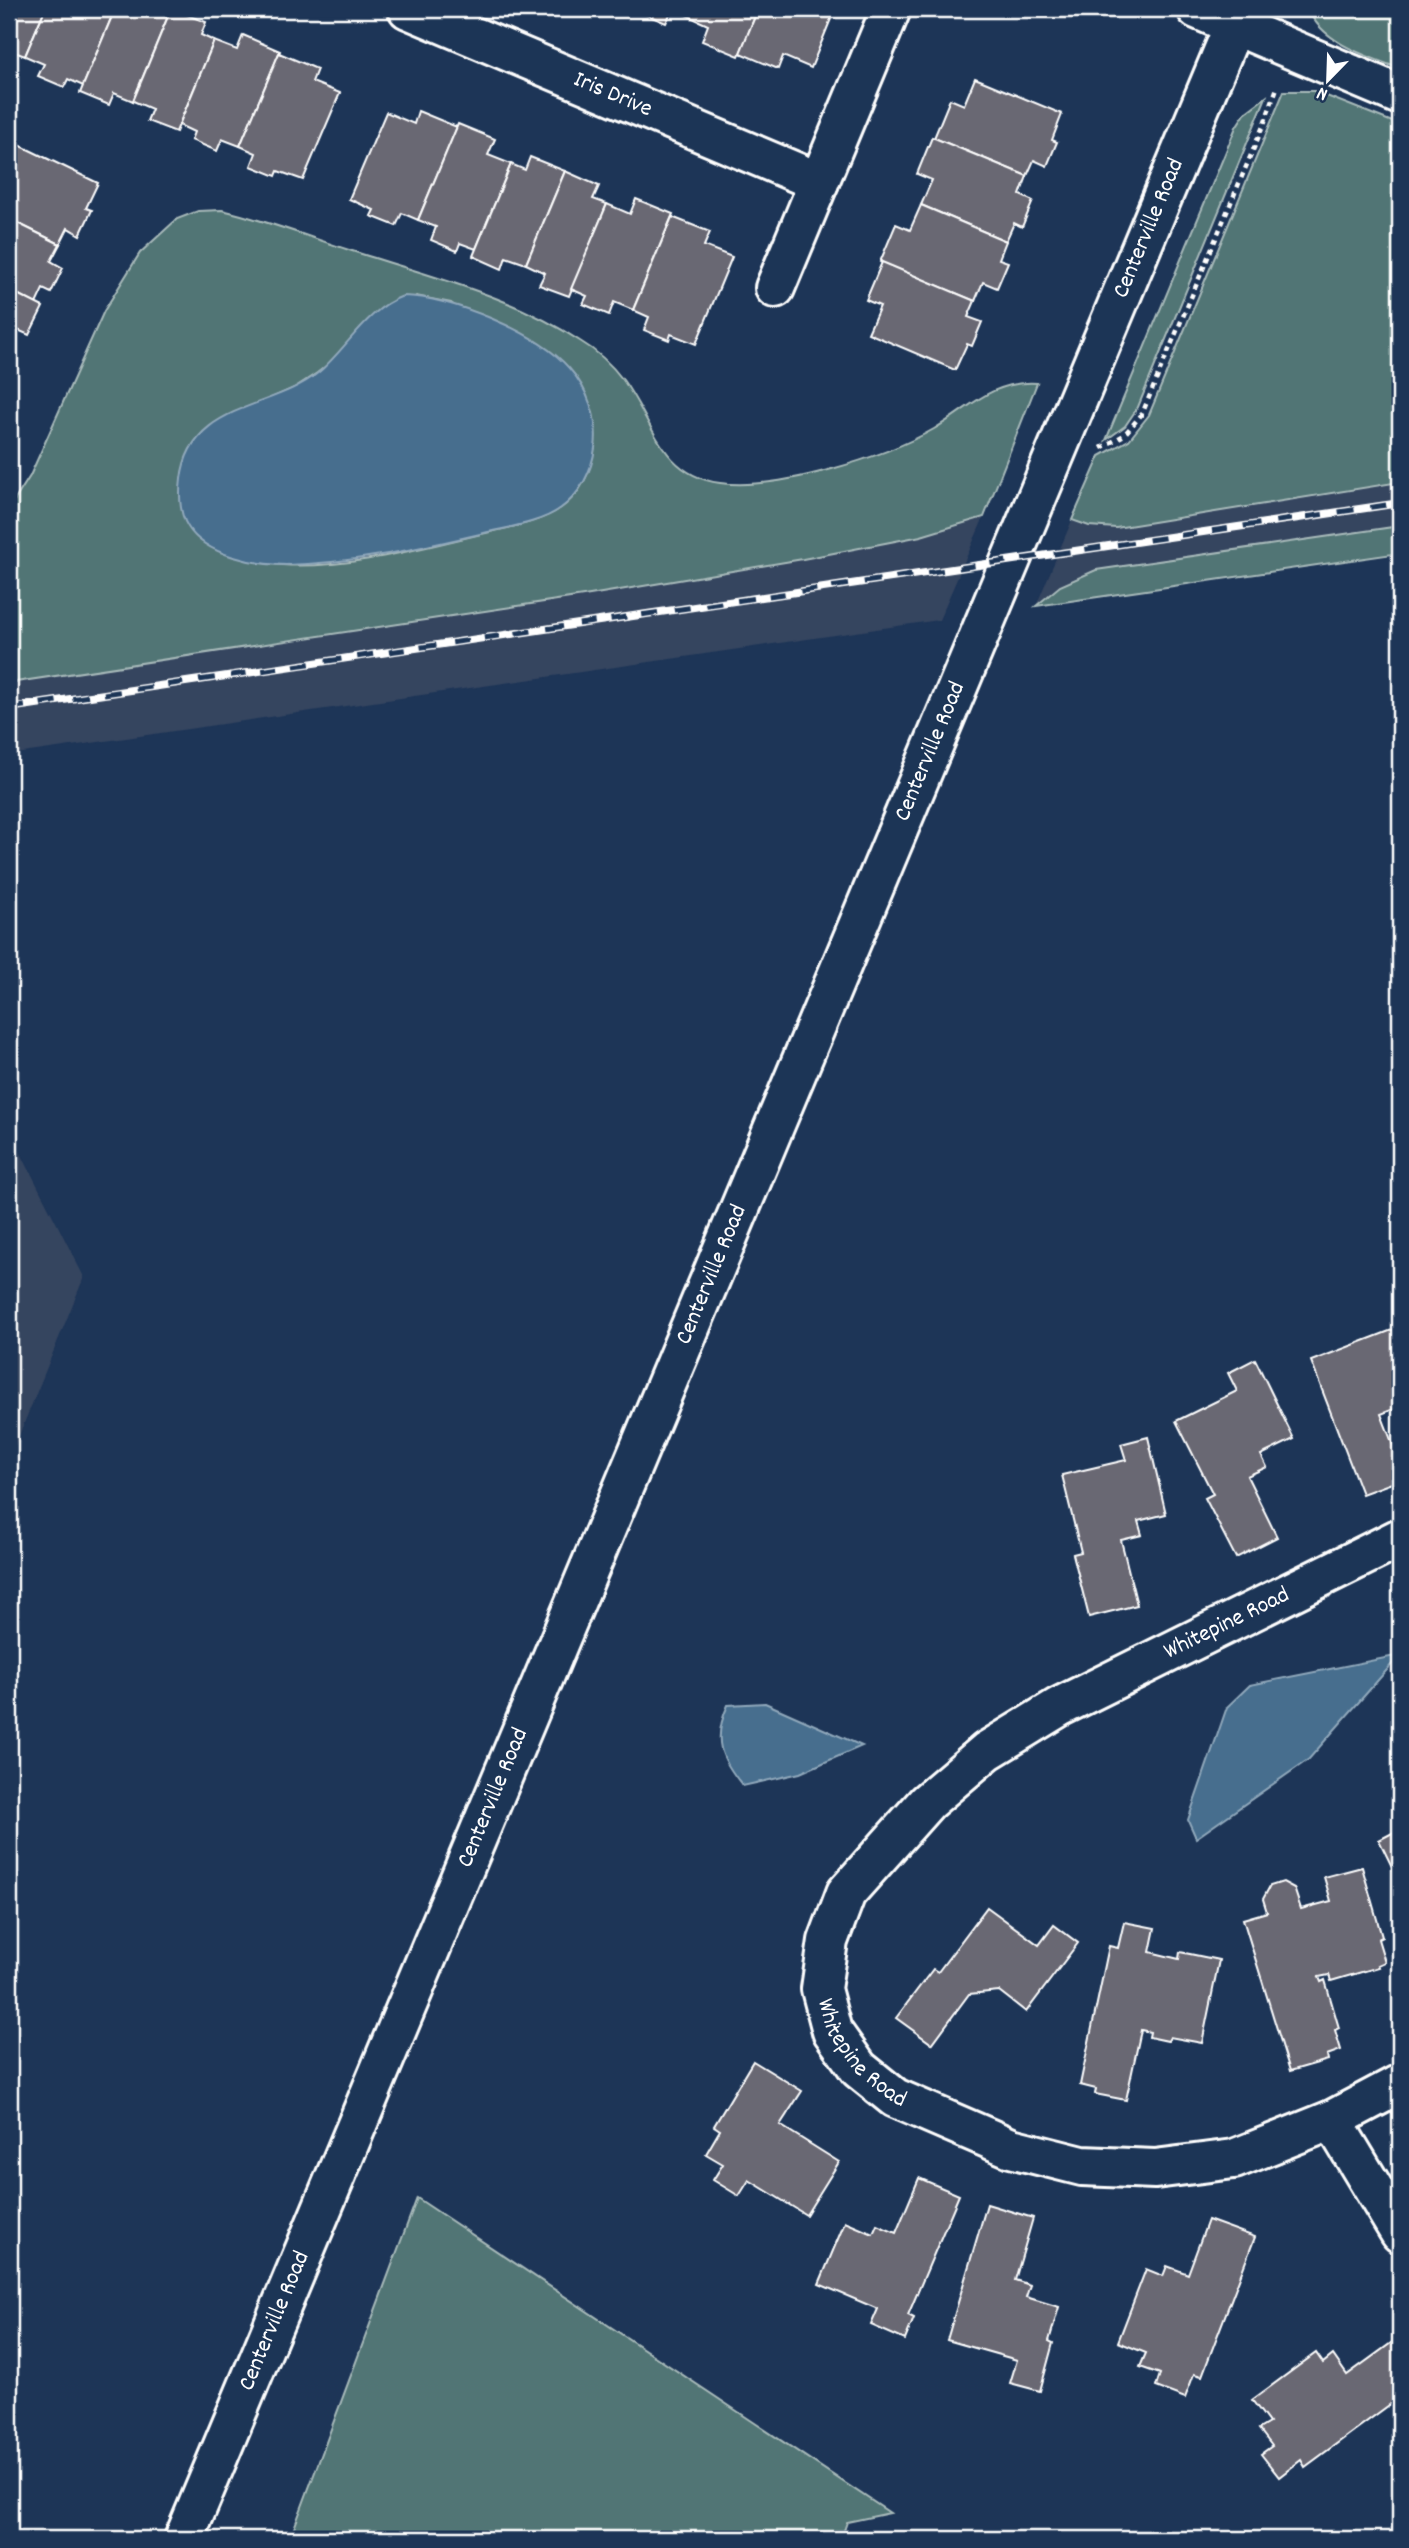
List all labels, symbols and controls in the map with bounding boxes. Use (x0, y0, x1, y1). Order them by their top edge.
north arrow (1294, 46, 1364, 116)
street label: Iris Drive (568, 63, 657, 127)
text: N (1313, 78, 1332, 107)
street label: Centerville Road (1105, 153, 1194, 304)
street label: Centerville Road (886, 677, 975, 827)
street label: Centerville Road (668, 1200, 756, 1350)
street label: Whitepine Road (1158, 1579, 1296, 1669)
street label: Centerville Road (449, 1723, 538, 1873)
street label: Whitepine Road (807, 1995, 911, 2118)
street label: Centerville Road (231, 2246, 319, 2396)

